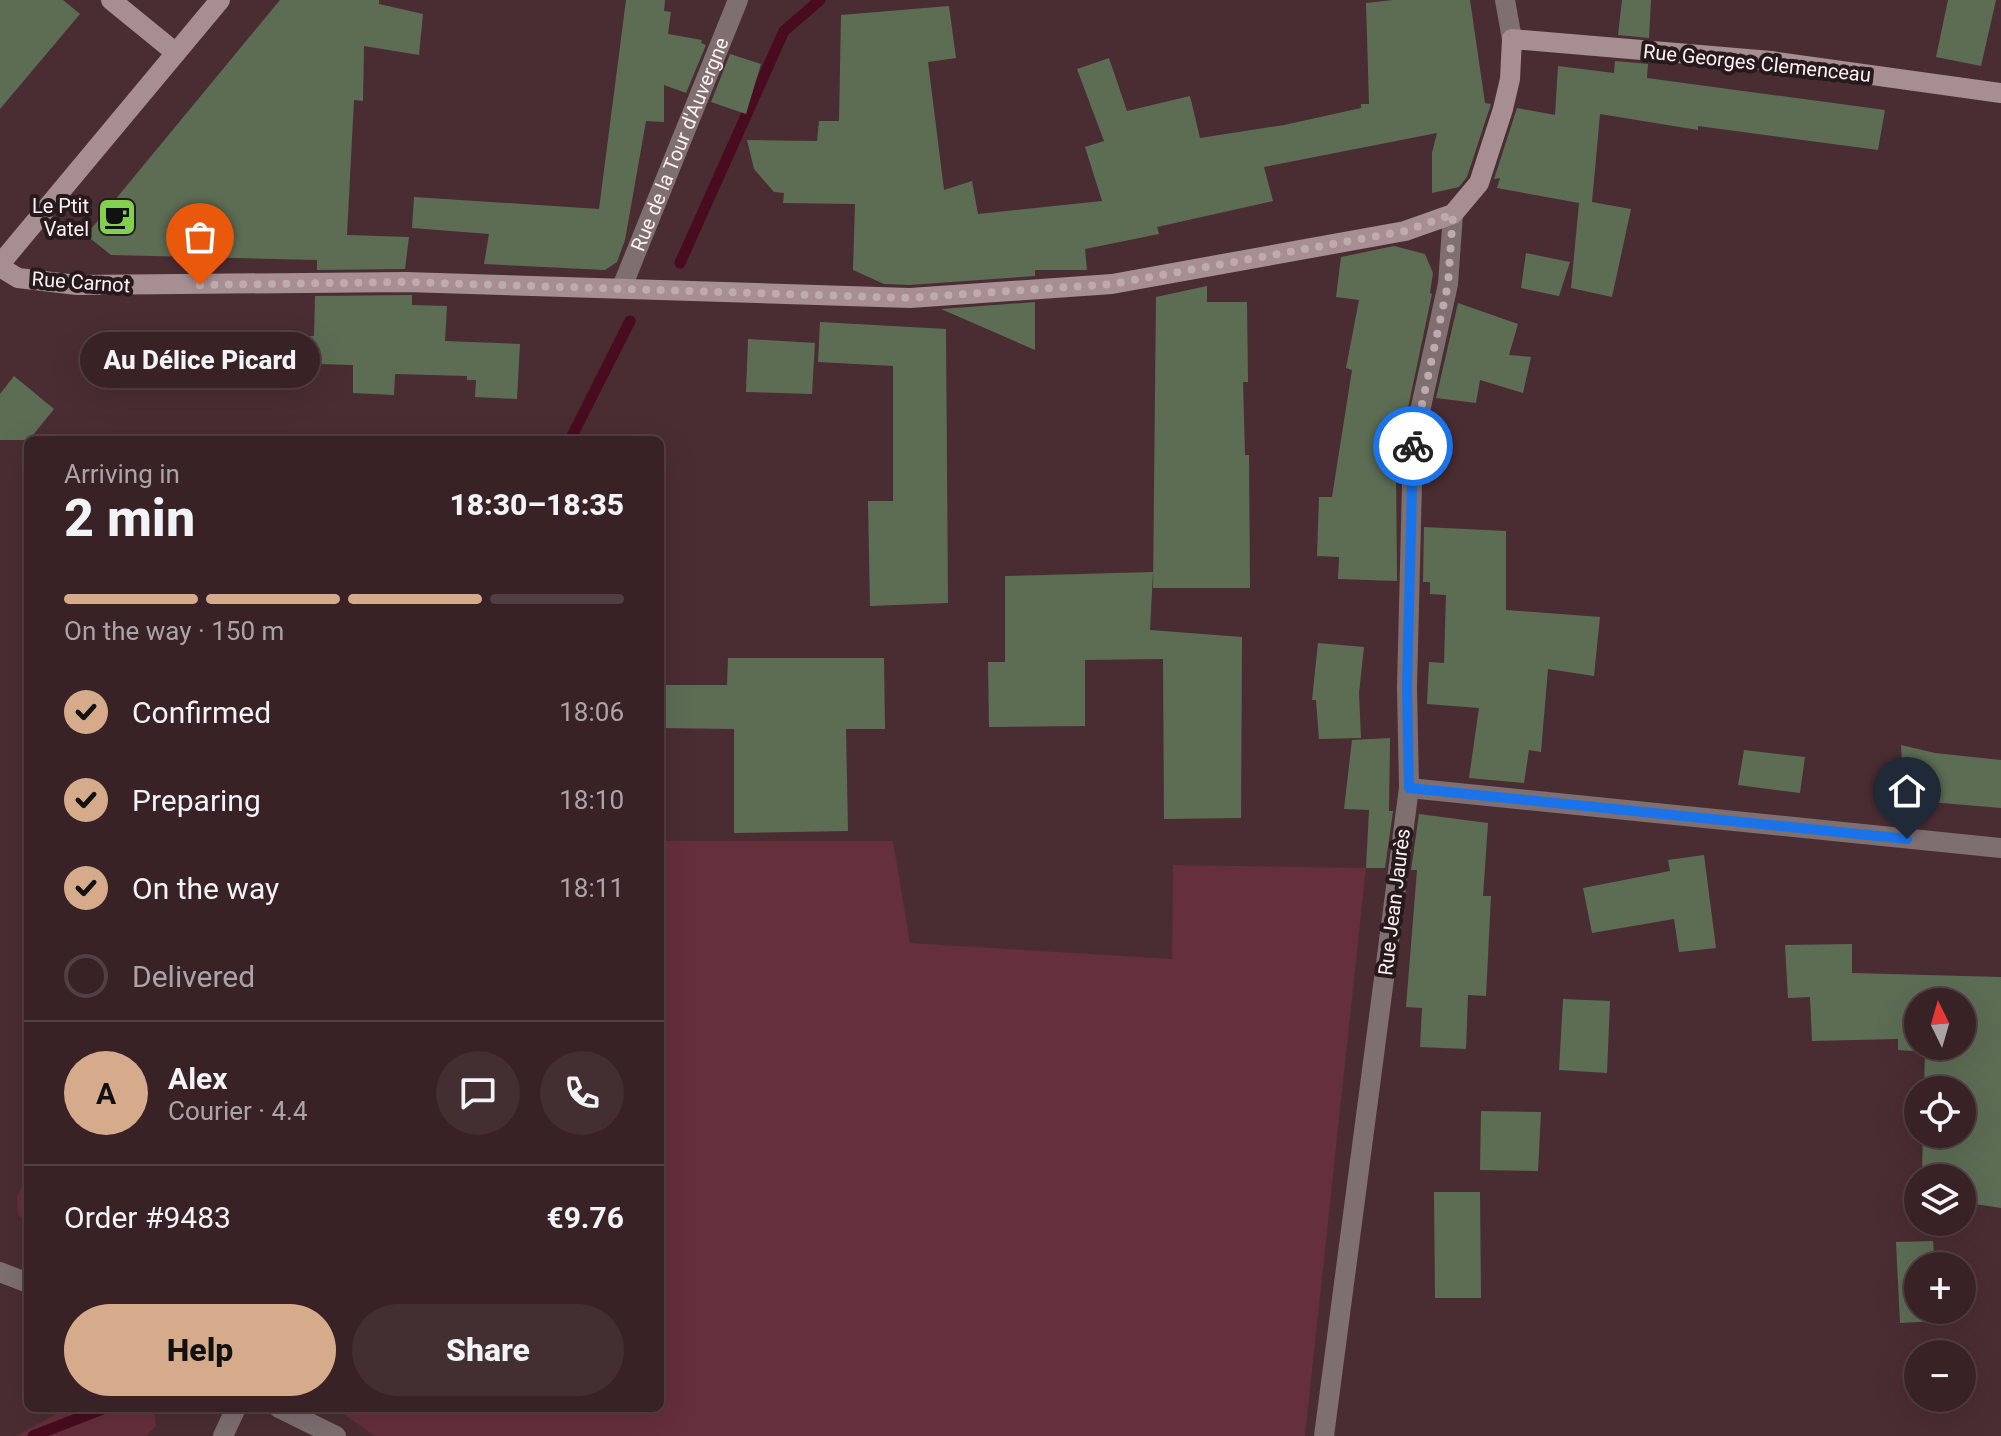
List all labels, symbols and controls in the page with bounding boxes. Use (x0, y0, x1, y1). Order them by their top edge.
street label: Rue de la Tour d'Auvergne (626, 34, 734, 255)
street label: Rue Georges Clemenceau (1642, 39, 1872, 87)
place label: Le Ptit Vatel (32, 194, 89, 241)
cafe icon: Le Ptit Vatel (96, 196, 138, 238)
pin (166, 203, 234, 285)
icon: bag (178, 215, 222, 259)
street label: Rue Carnot (31, 267, 131, 297)
callout: Au Délice Picard (80, 333, 320, 389)
text: Au Délice Picard (104, 345, 297, 375)
courier (1373, 406, 1453, 486)
icon: bike (1391, 424, 1435, 468)
text: Arriving in (64, 459, 180, 489)
text: 18:30–18:35 (449, 487, 624, 522)
text: 2 min (64, 488, 195, 549)
text: On the way · 150 m (64, 616, 284, 646)
icon: check (64, 690, 108, 734)
text: Confirmed (132, 695, 271, 730)
text: 18:06 (559, 697, 624, 727)
pin (1873, 757, 1941, 839)
icon: home (1885, 769, 1929, 813)
icon: check (64, 778, 108, 822)
text: Preparing (132, 783, 261, 818)
text: 18:10 (559, 785, 624, 815)
street label: Rue Jean Jaurès (1373, 827, 1415, 977)
icon: check (64, 866, 108, 910)
text: On the way (132, 871, 279, 906)
text: 18:11 (559, 873, 624, 903)
text: Delivered (132, 959, 255, 994)
north arrow (1904, 988, 1976, 1060)
map controls (1904, 988, 1976, 1412)
button: chat (436, 1051, 520, 1135)
button: phone (540, 1051, 624, 1135)
text: Alex (168, 1061, 228, 1096)
text: A (96, 1076, 116, 1111)
button: locate (1904, 1076, 1976, 1148)
text: Courier · 4.4 (168, 1096, 308, 1126)
button: layers (1904, 1164, 1976, 1236)
text: Order #9483 (64, 1200, 231, 1235)
text: €9.76 (546, 1200, 624, 1235)
button: + (1904, 1252, 1976, 1324)
button: Help (64, 1304, 336, 1396)
button: Share (352, 1304, 624, 1396)
button: − (1904, 1340, 1976, 1412)

